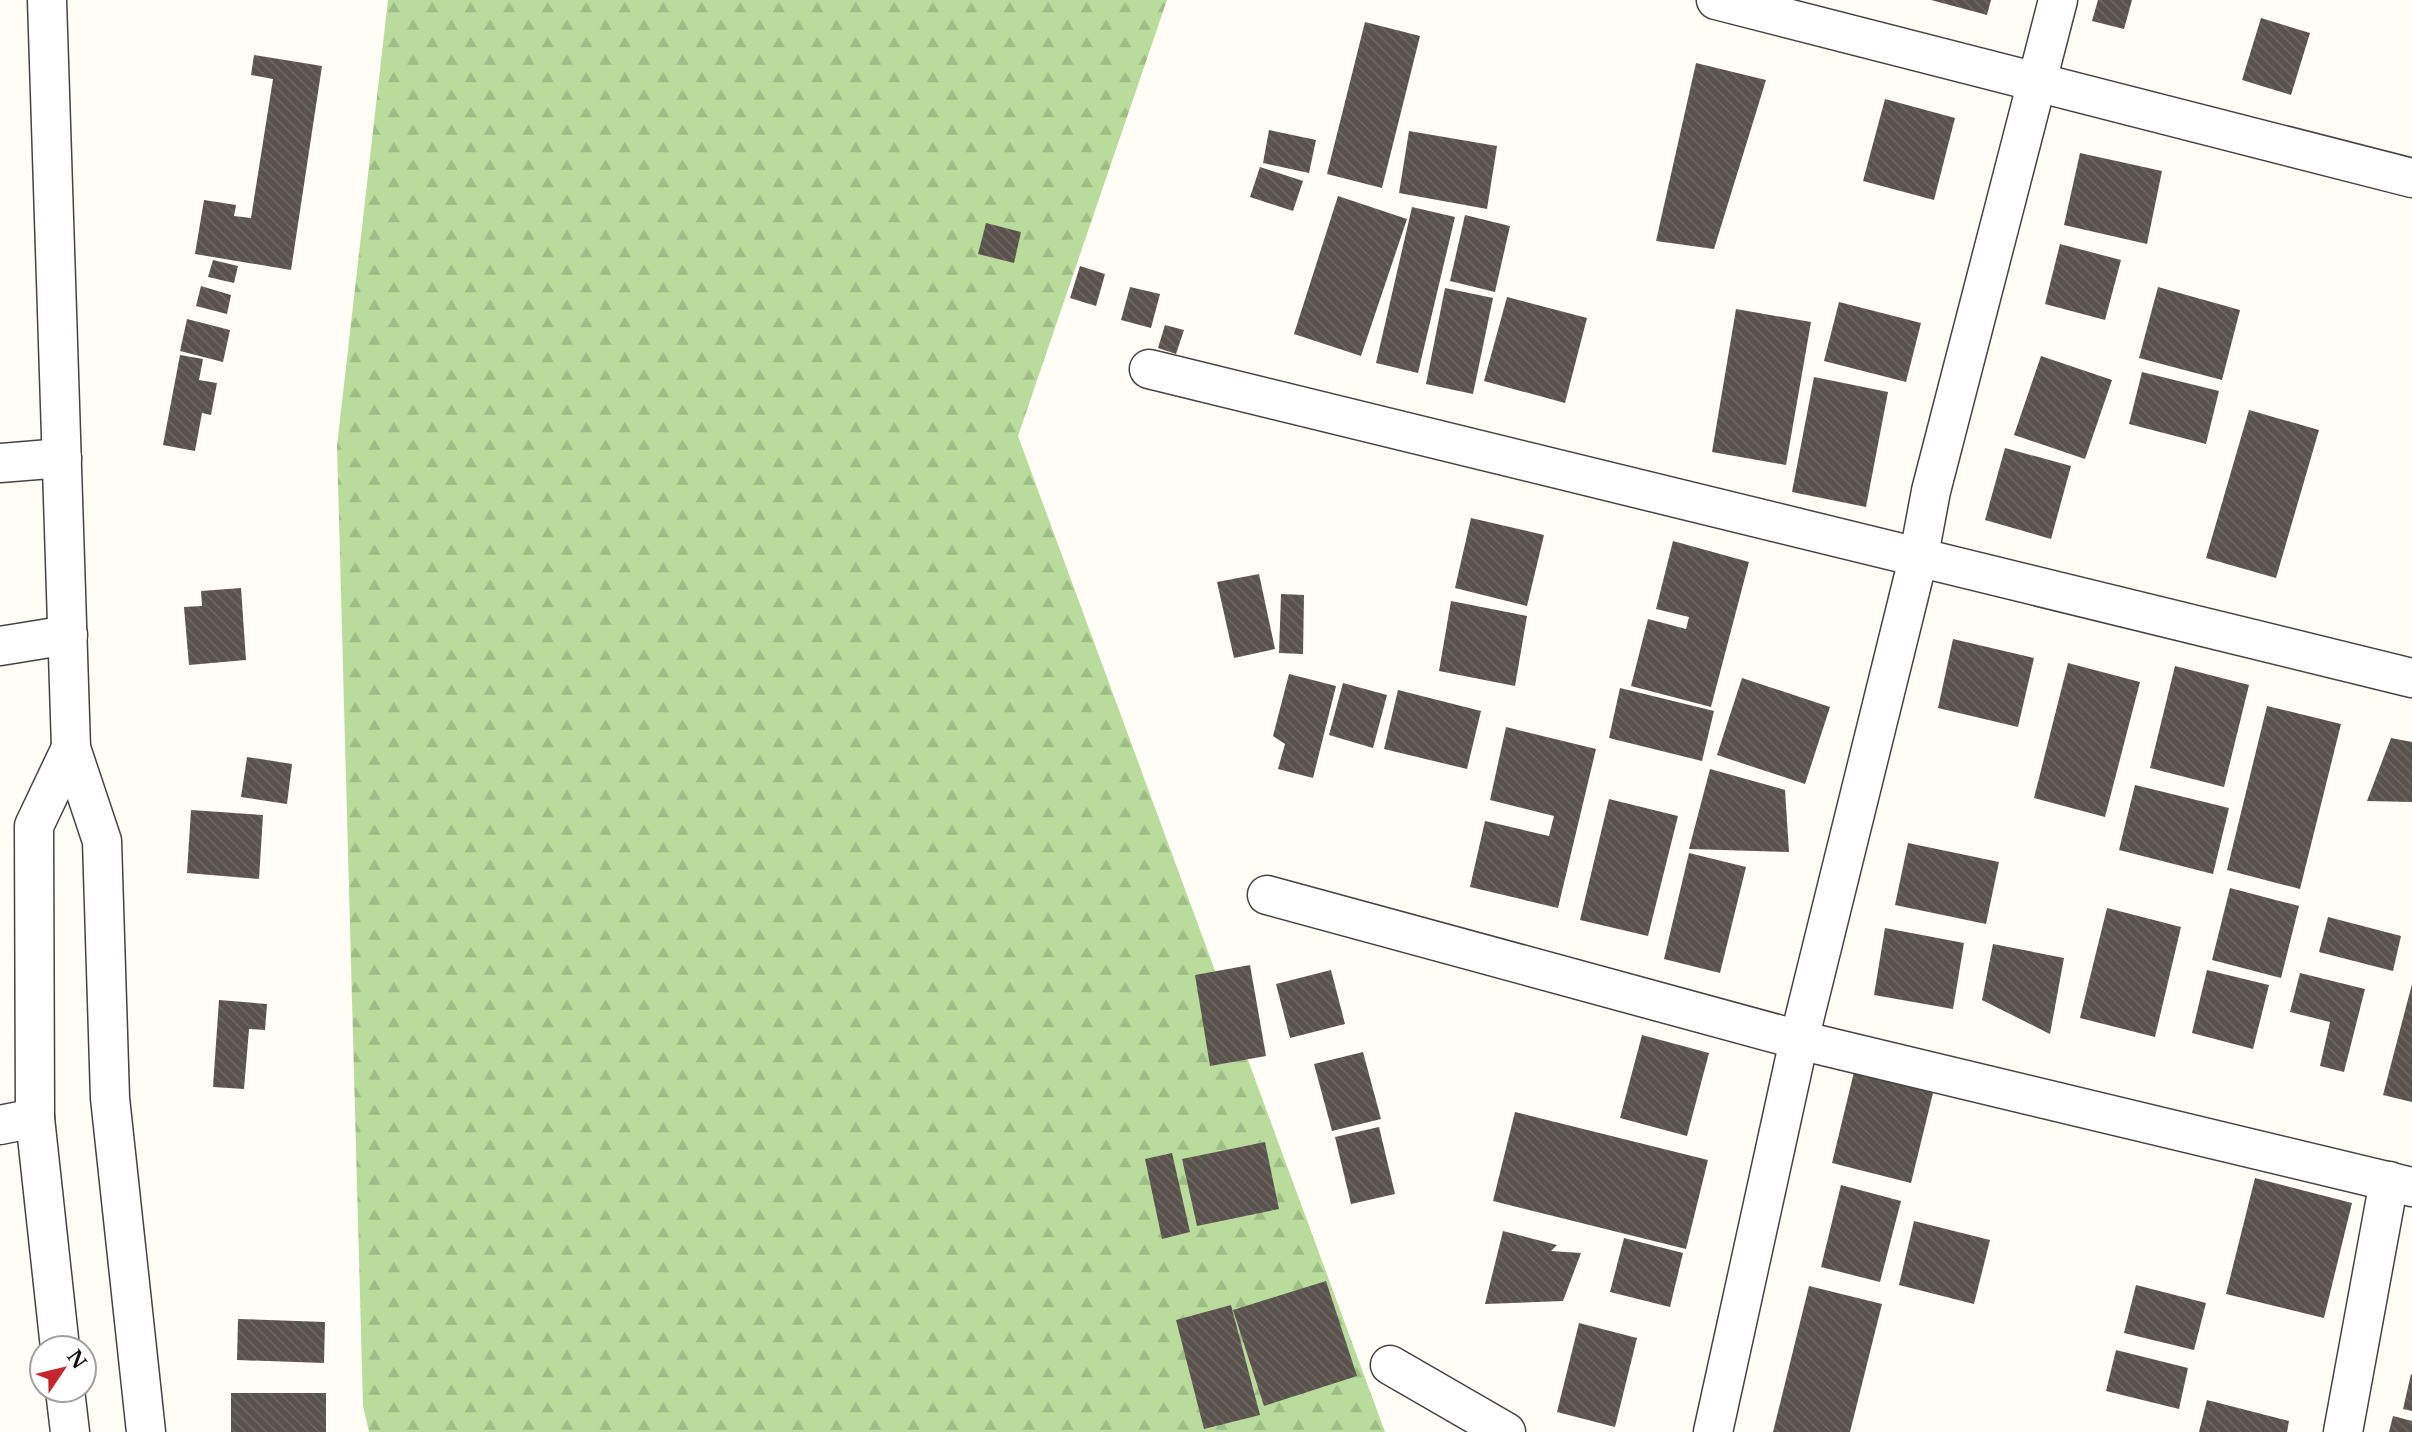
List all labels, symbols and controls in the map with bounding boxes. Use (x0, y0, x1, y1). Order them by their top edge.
north arrow (28, 1334, 98, 1404)
text: N (62, 1346, 91, 1374)

